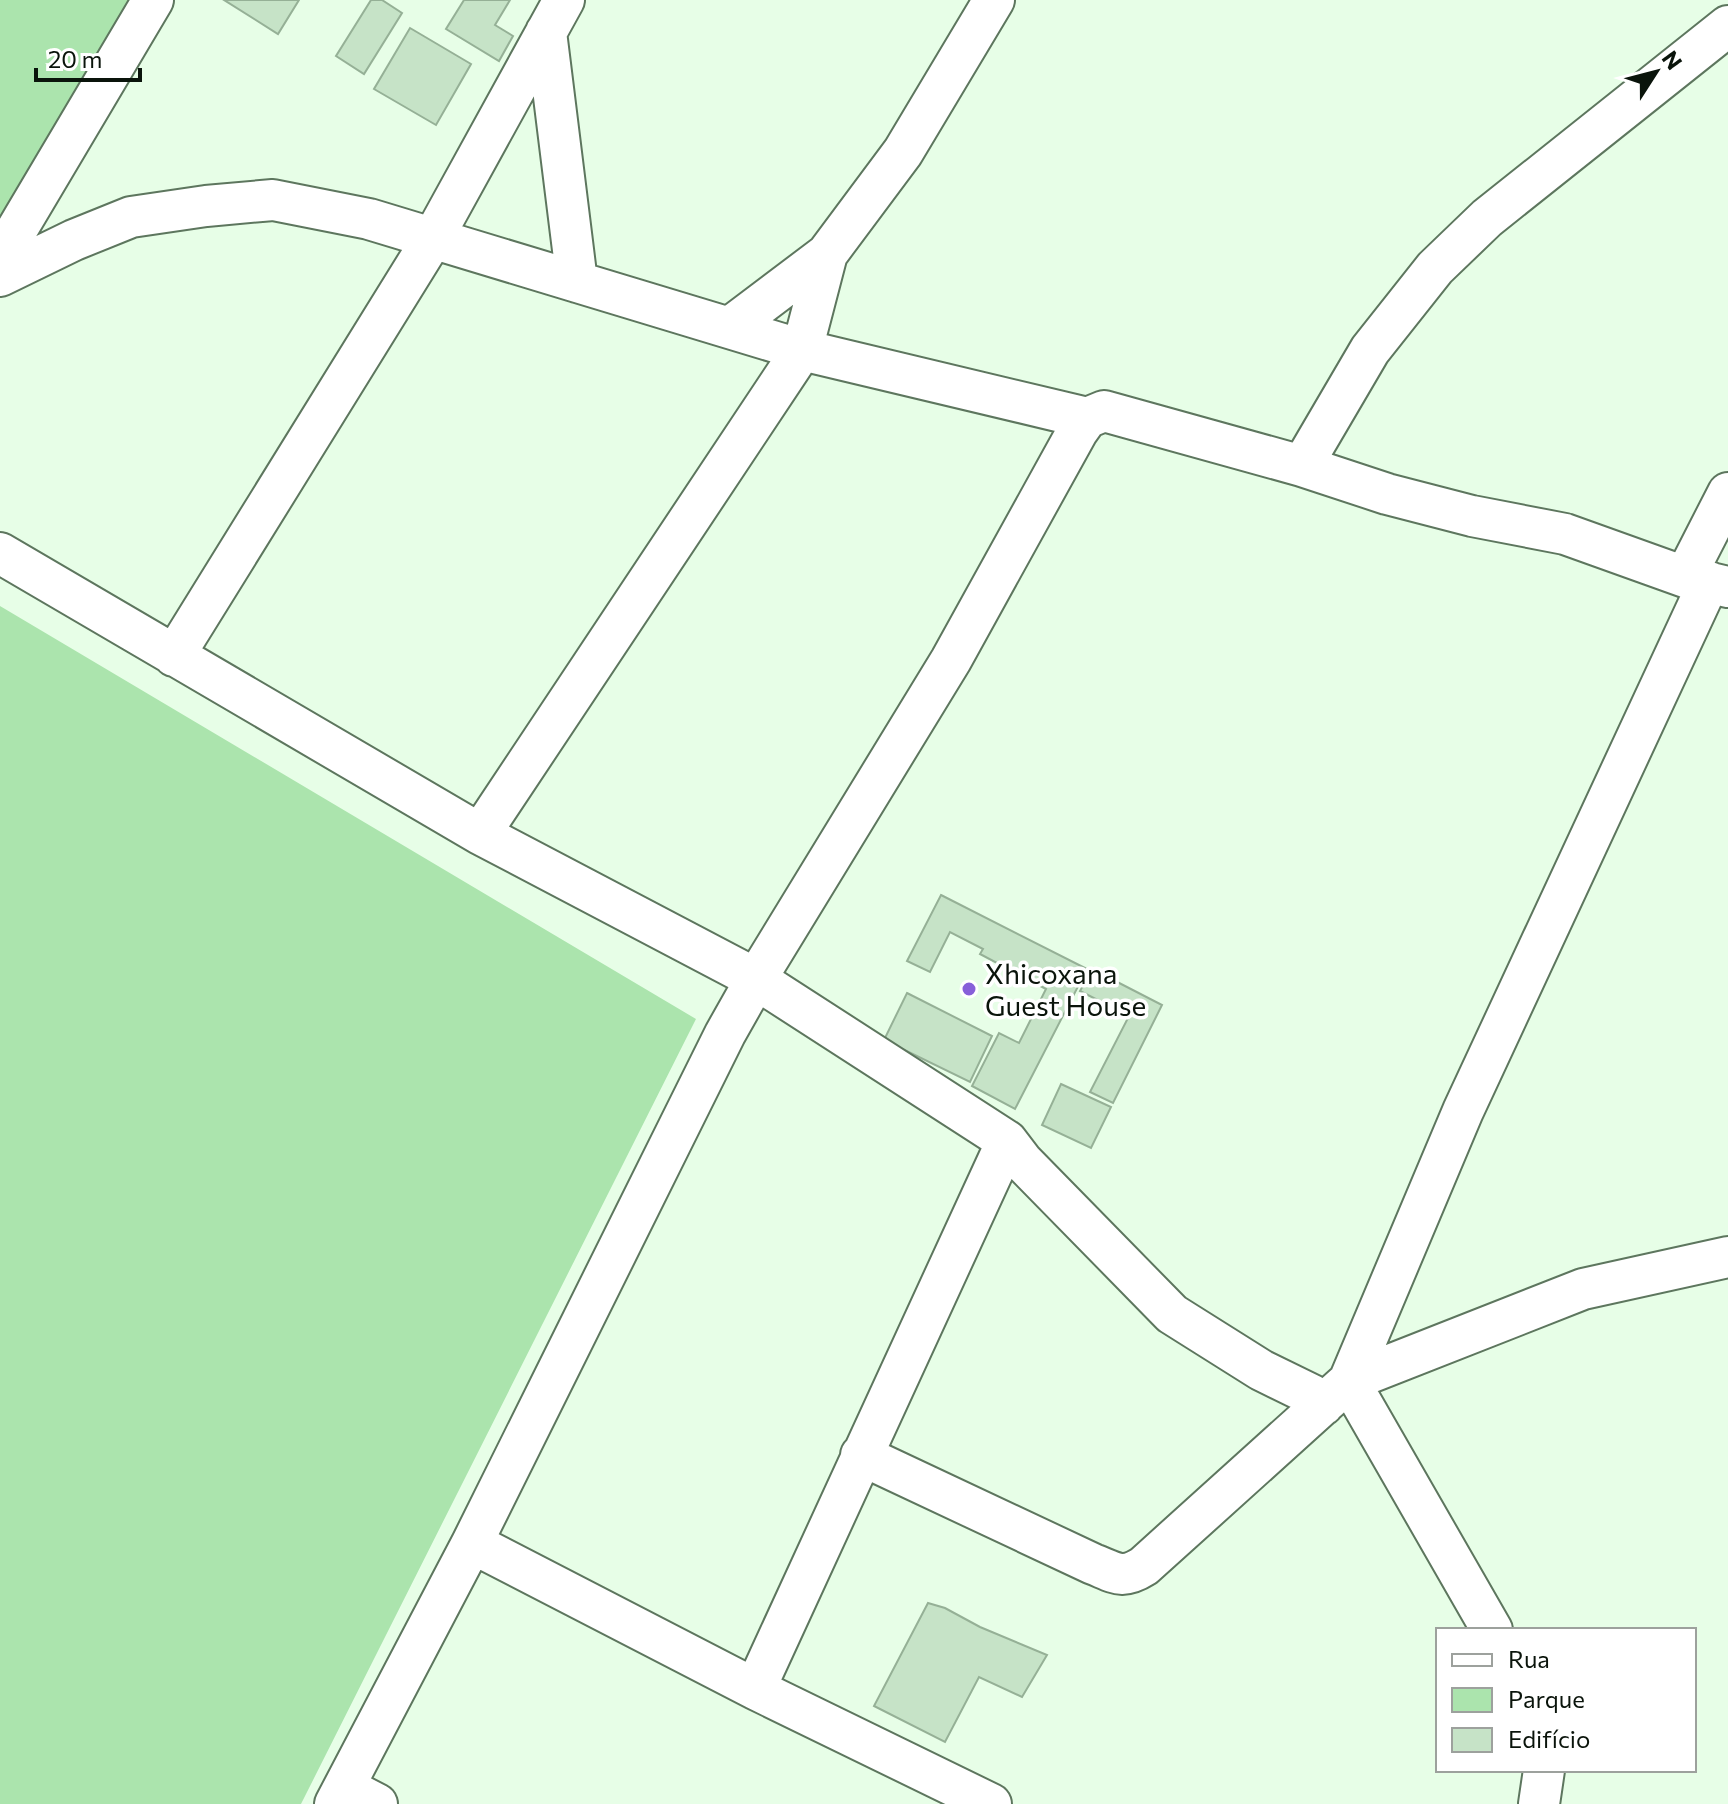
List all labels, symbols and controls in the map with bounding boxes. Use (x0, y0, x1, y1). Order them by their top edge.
scale bar (36, 32, 140, 82)
north arrow (1616, 32, 1696, 112)
text: 20 m (48, 44, 102, 73)
text: N (1657, 45, 1688, 75)
place label: Xhicoxana Guest House (985, 956, 1146, 1022)
marker: Xhicoxana Guest House (960, 980, 978, 998)
legend (1436, 1628, 1696, 1772)
text: Rua (1508, 1644, 1550, 1673)
text: Parque (1508, 1684, 1585, 1713)
text: Edifício (1508, 1724, 1590, 1753)

